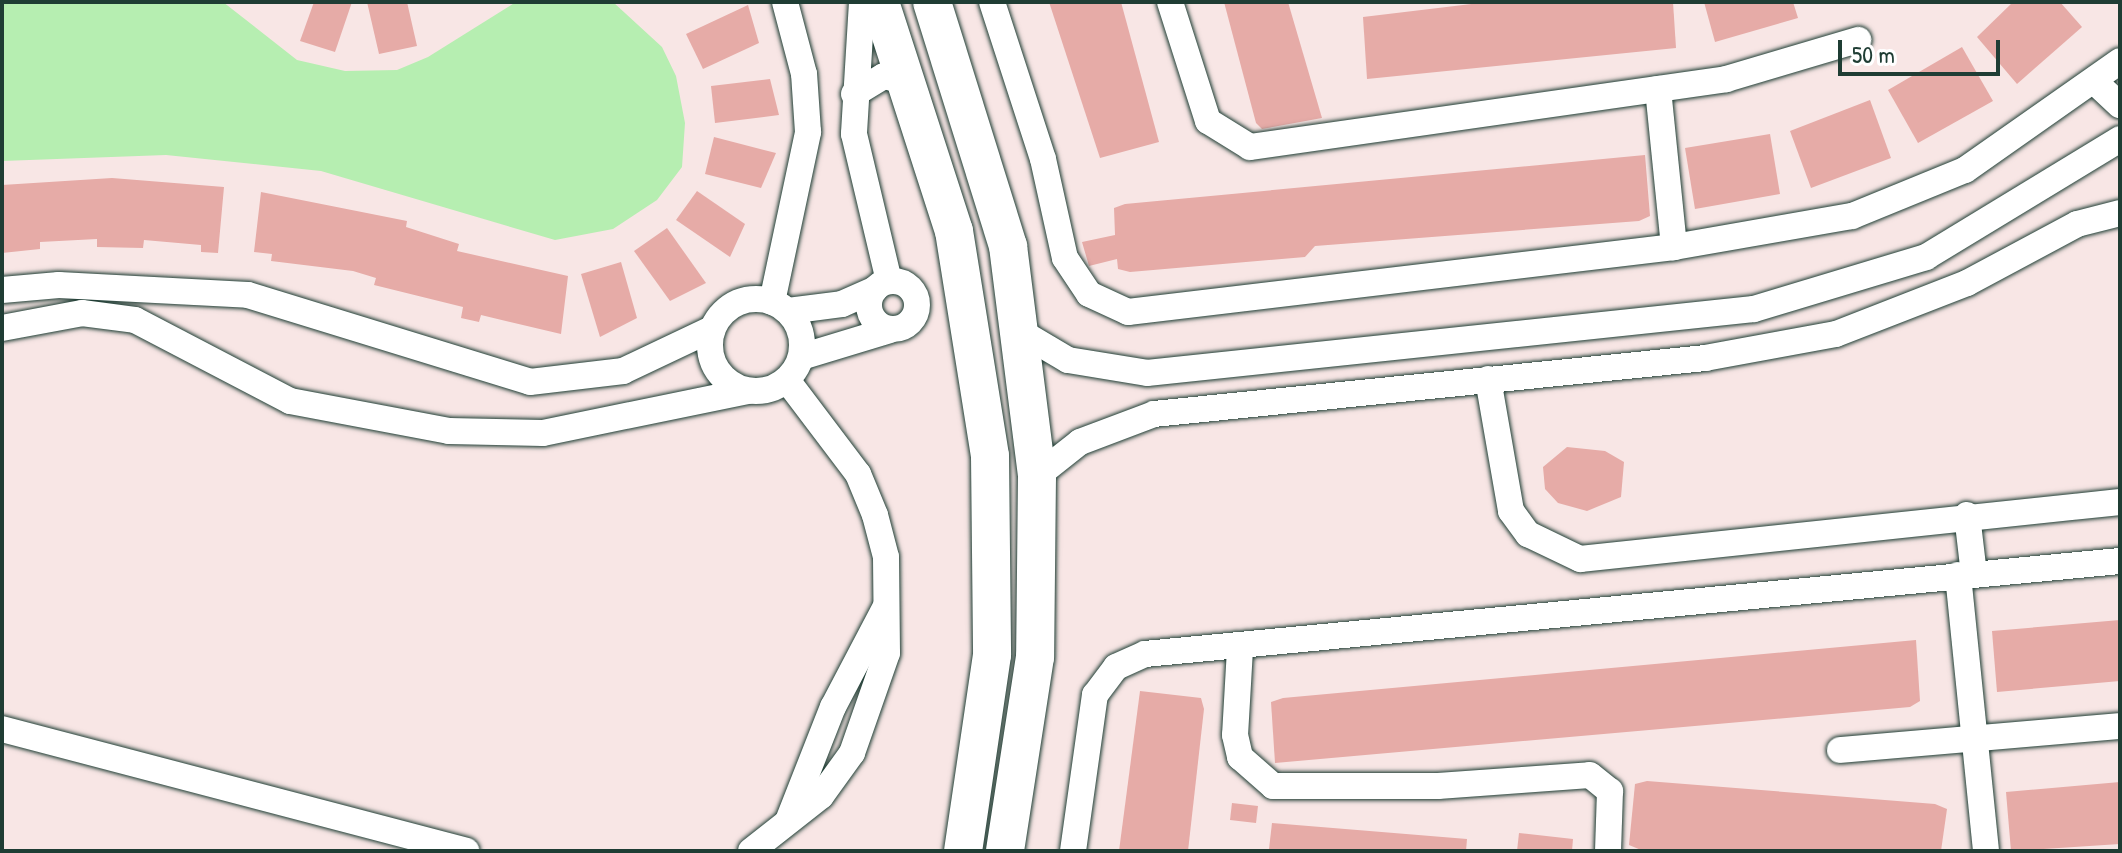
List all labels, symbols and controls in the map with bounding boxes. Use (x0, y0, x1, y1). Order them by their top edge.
scale bar (1842, 24, 2004, 74)
text: 50 m (1852, 38, 1895, 70)

